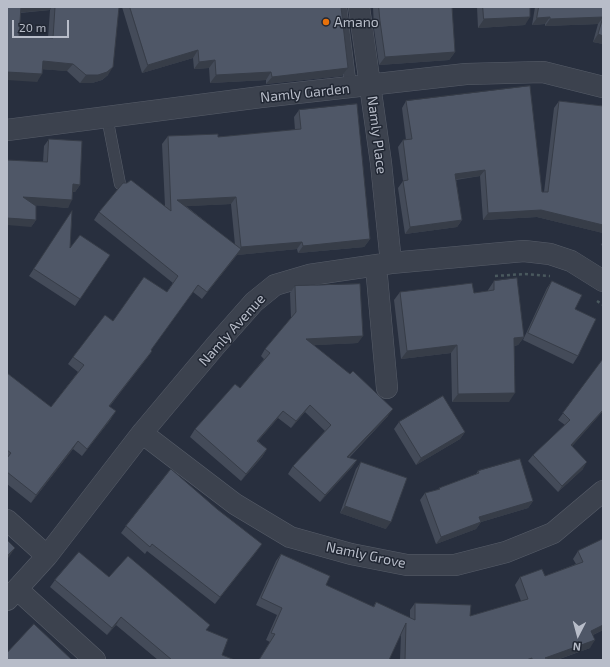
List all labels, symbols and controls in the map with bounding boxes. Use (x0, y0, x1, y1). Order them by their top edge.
scale bar (14, 12, 71, 38)
place label: Amano (334, 14, 379, 30)
marker: Amano (321, 17, 331, 27)
text: 20 m (19, 20, 46, 34)
street label: Namly Garden (259, 80, 351, 106)
street label: Namly Place (364, 95, 390, 175)
street label: Namly Avenue (195, 291, 269, 369)
street label: Namly Grove (325, 538, 407, 572)
north arrow (558, 615, 598, 655)
text: N (572, 641, 581, 654)

